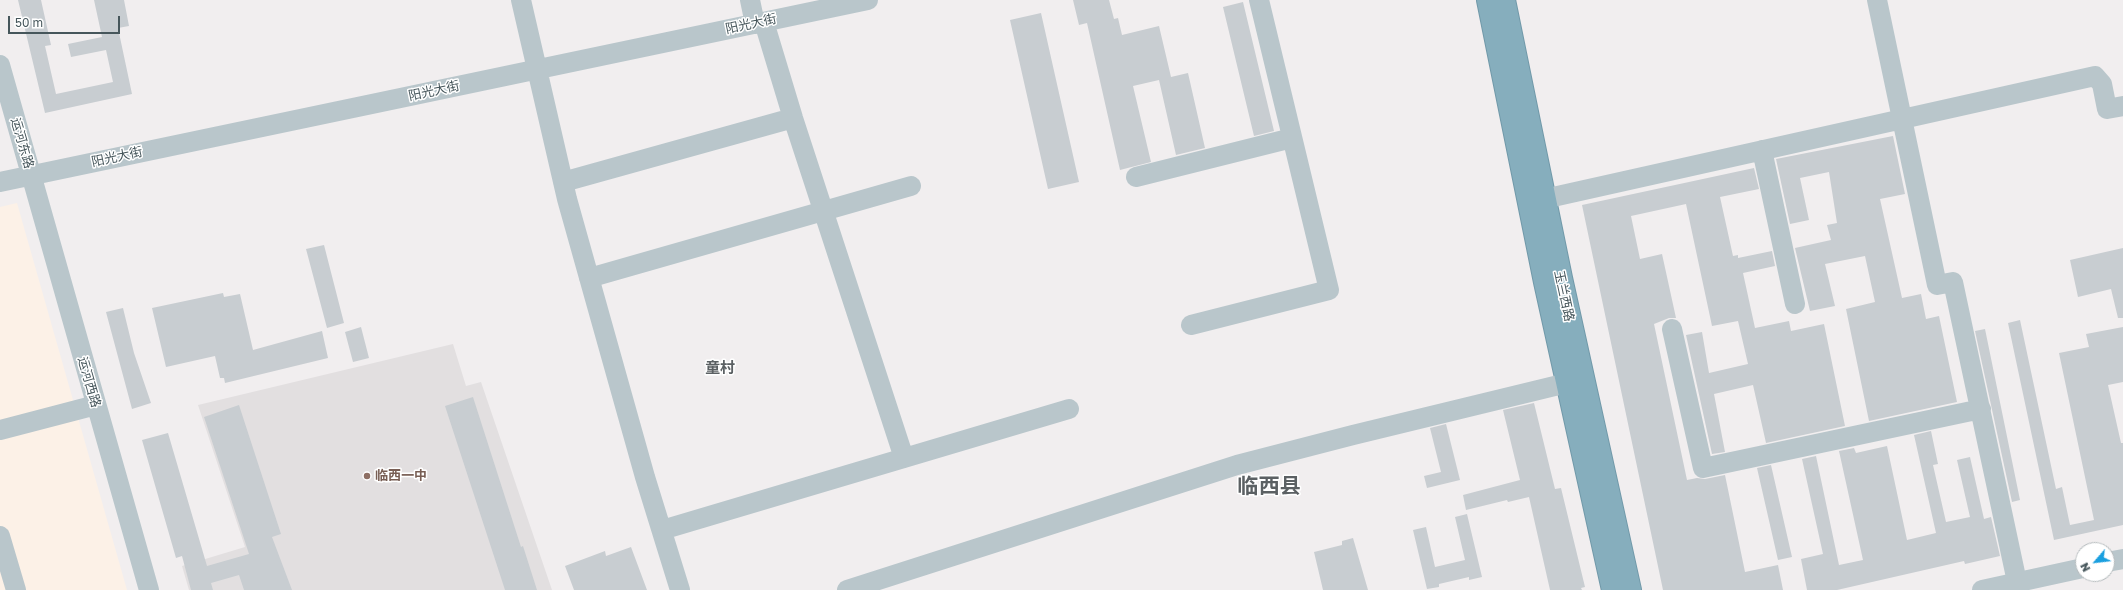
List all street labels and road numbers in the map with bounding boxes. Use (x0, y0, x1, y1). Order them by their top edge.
street label: 阳光大街 (724, 11, 778, 37)
street label: 阳光大街 (407, 78, 461, 104)
street label: 运河东路 (7, 116, 37, 170)
street label: 阳光大街 (90, 144, 144, 170)
street label: 玉兰西路 (1551, 269, 1577, 323)
street label: 运河西路 (74, 355, 104, 409)

